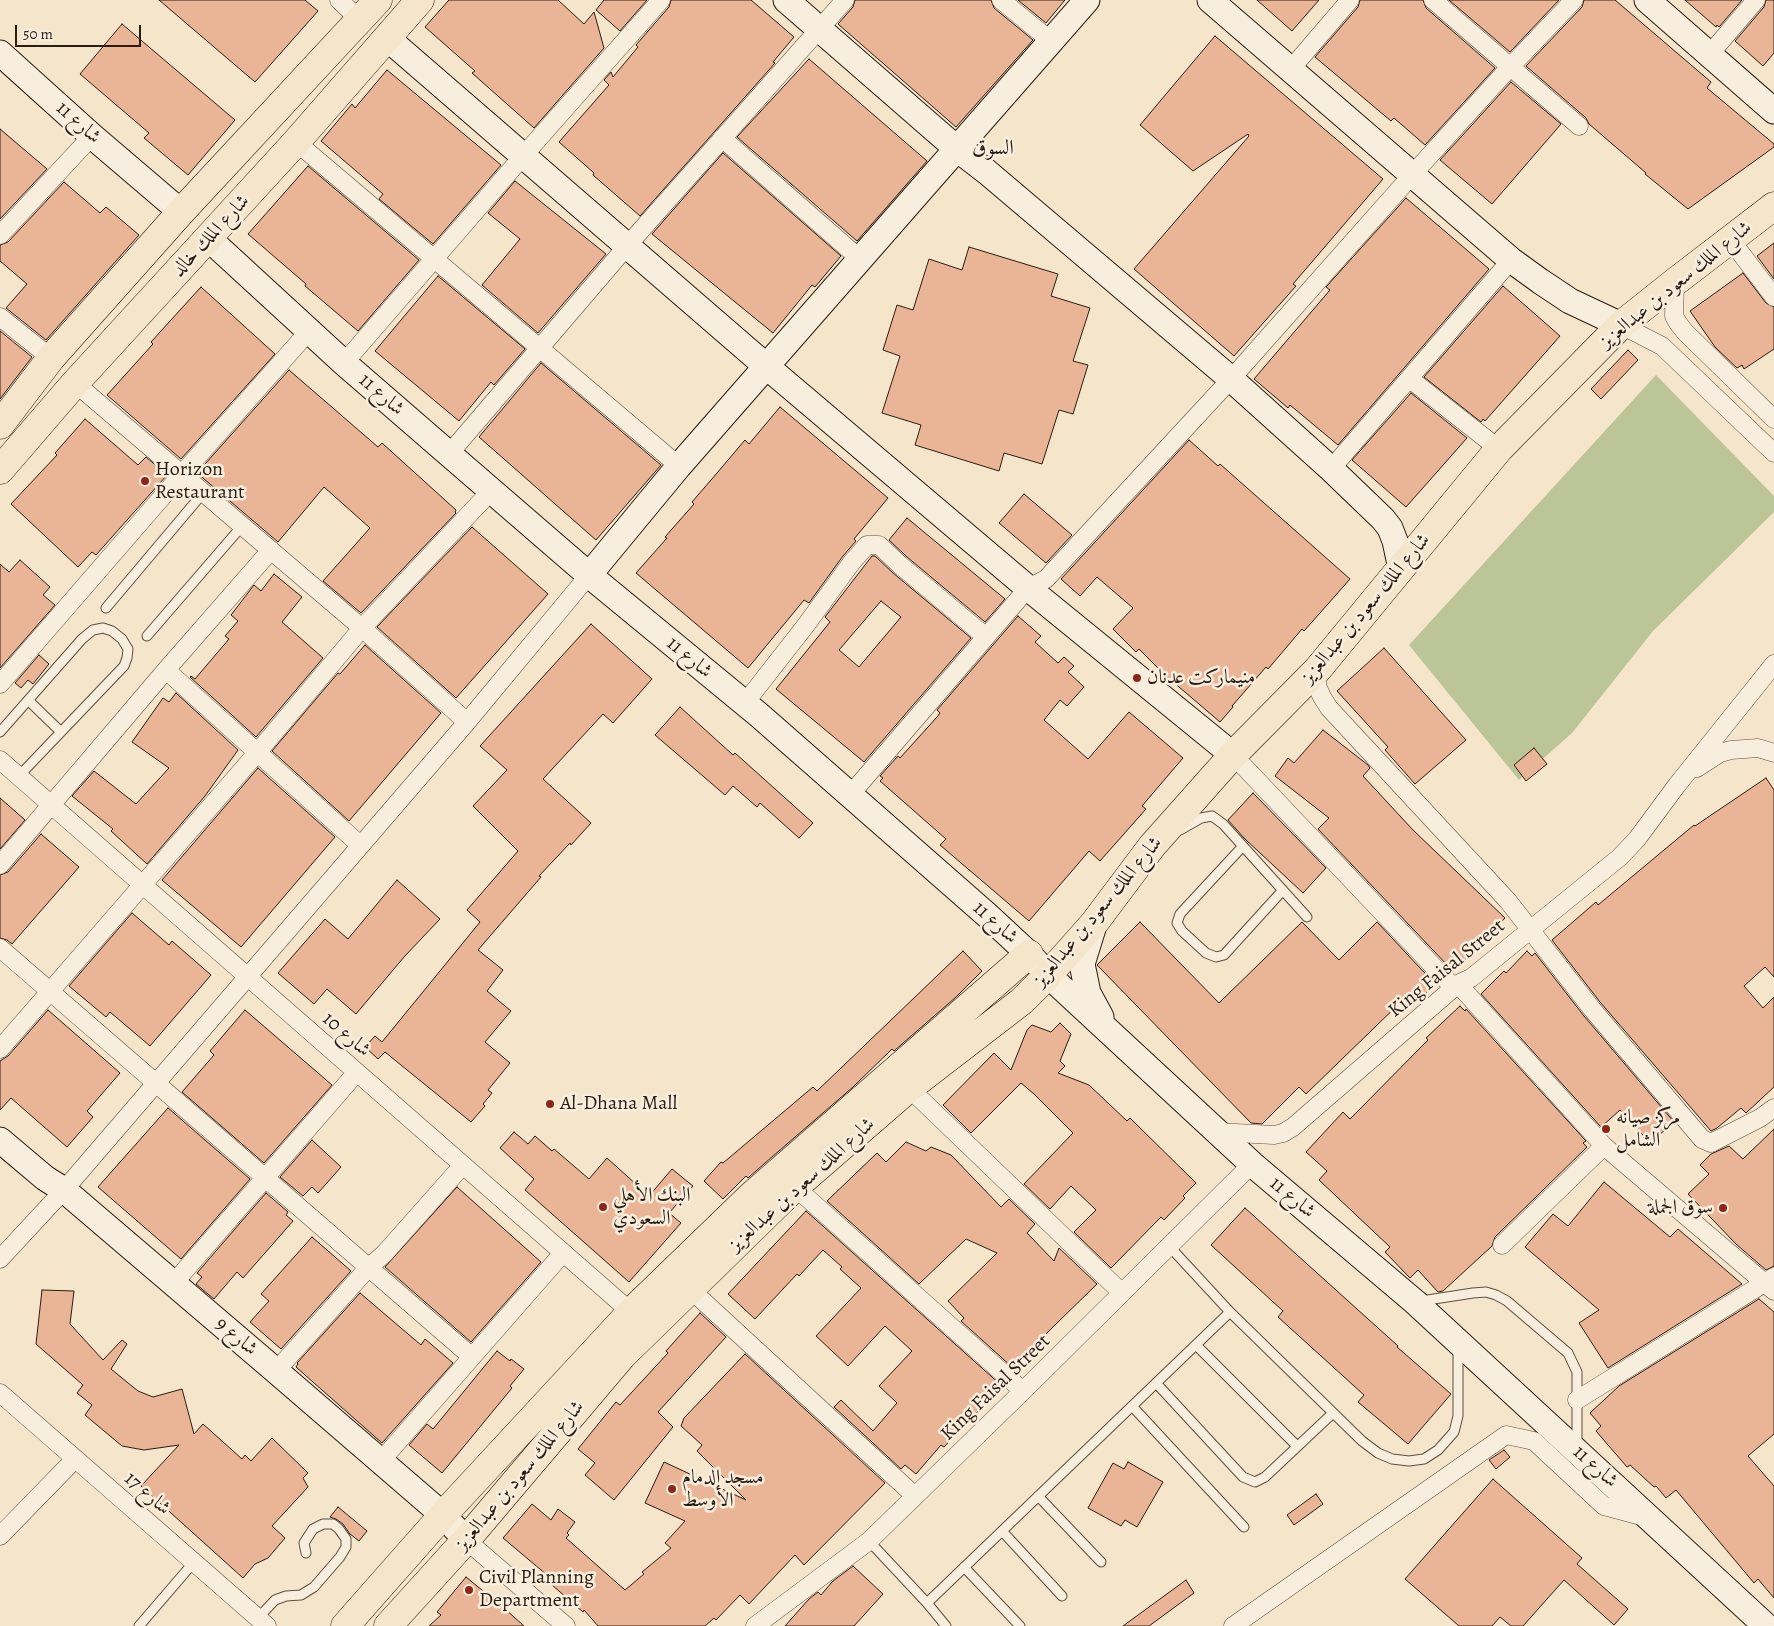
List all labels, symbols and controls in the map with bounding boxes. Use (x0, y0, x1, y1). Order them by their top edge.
scale bar (18, 15, 144, 47)
text: 50 m (23, 24, 53, 44)
street label: شارع 11 (51, 97, 105, 149)
district label: السوق (972, 136, 1014, 162)
street label: شارع الملك خالد (167, 190, 255, 282)
street label: شارع الملك سعود بن عبدالعزيز (1595, 216, 1757, 354)
street label: شارع 11 (353, 369, 409, 421)
place label: Horizon Restaurant (155, 458, 245, 505)
marker: Horizon Restaurant (139, 475, 151, 487)
street label: شارع الملك سعود بن عبدالعزيز (1296, 529, 1436, 689)
street label: شارع 11 (661, 632, 717, 684)
place label: منيماركت عدنان (1147, 666, 1255, 690)
marker: منيماركت عدنان (1131, 672, 1143, 684)
street label: شارع الملك سعود بن عبدالعزيز (1028, 832, 1168, 992)
street label: شارع 11 (968, 897, 1022, 949)
street label: King Faisal Street (1384, 915, 1510, 1023)
street label: شارع 10 (317, 1008, 375, 1062)
place label: Al-Dhana Mall (560, 1092, 677, 1116)
marker: Al-Dhana Mall (544, 1098, 556, 1110)
place label: مركز صيانه الشامل (1616, 1106, 1680, 1153)
street label: شارع الملك سعود بن عبدالعزيز (724, 1113, 880, 1257)
marker: مركز صيانه الشامل (1600, 1123, 1612, 1135)
street label: شارع 11 (1264, 1172, 1320, 1224)
place label: البنك الأهلي السعودي (613, 1184, 690, 1231)
place label: سوق الجملة (1648, 1196, 1713, 1220)
marker: البنك الأهلي السعودي (597, 1201, 609, 1213)
marker: سوق الجملة (1717, 1202, 1729, 1214)
street label: شارع 9 (210, 1312, 262, 1362)
street label: King Faisal Street (936, 1330, 1056, 1446)
street label: شارع الملك سعود بن عبدالعزيز (450, 1396, 590, 1556)
street label: شارع 11 (1568, 1441, 1622, 1493)
place label: مسجد الدمام الأوسط (682, 1466, 764, 1513)
street label: شارع 17 (119, 1467, 175, 1521)
marker: مسجد الدمام الأوسط (666, 1483, 678, 1495)
place label: Civil Planning Department (479, 1566, 594, 1613)
marker: Civil Planning Department (463, 1584, 475, 1596)

